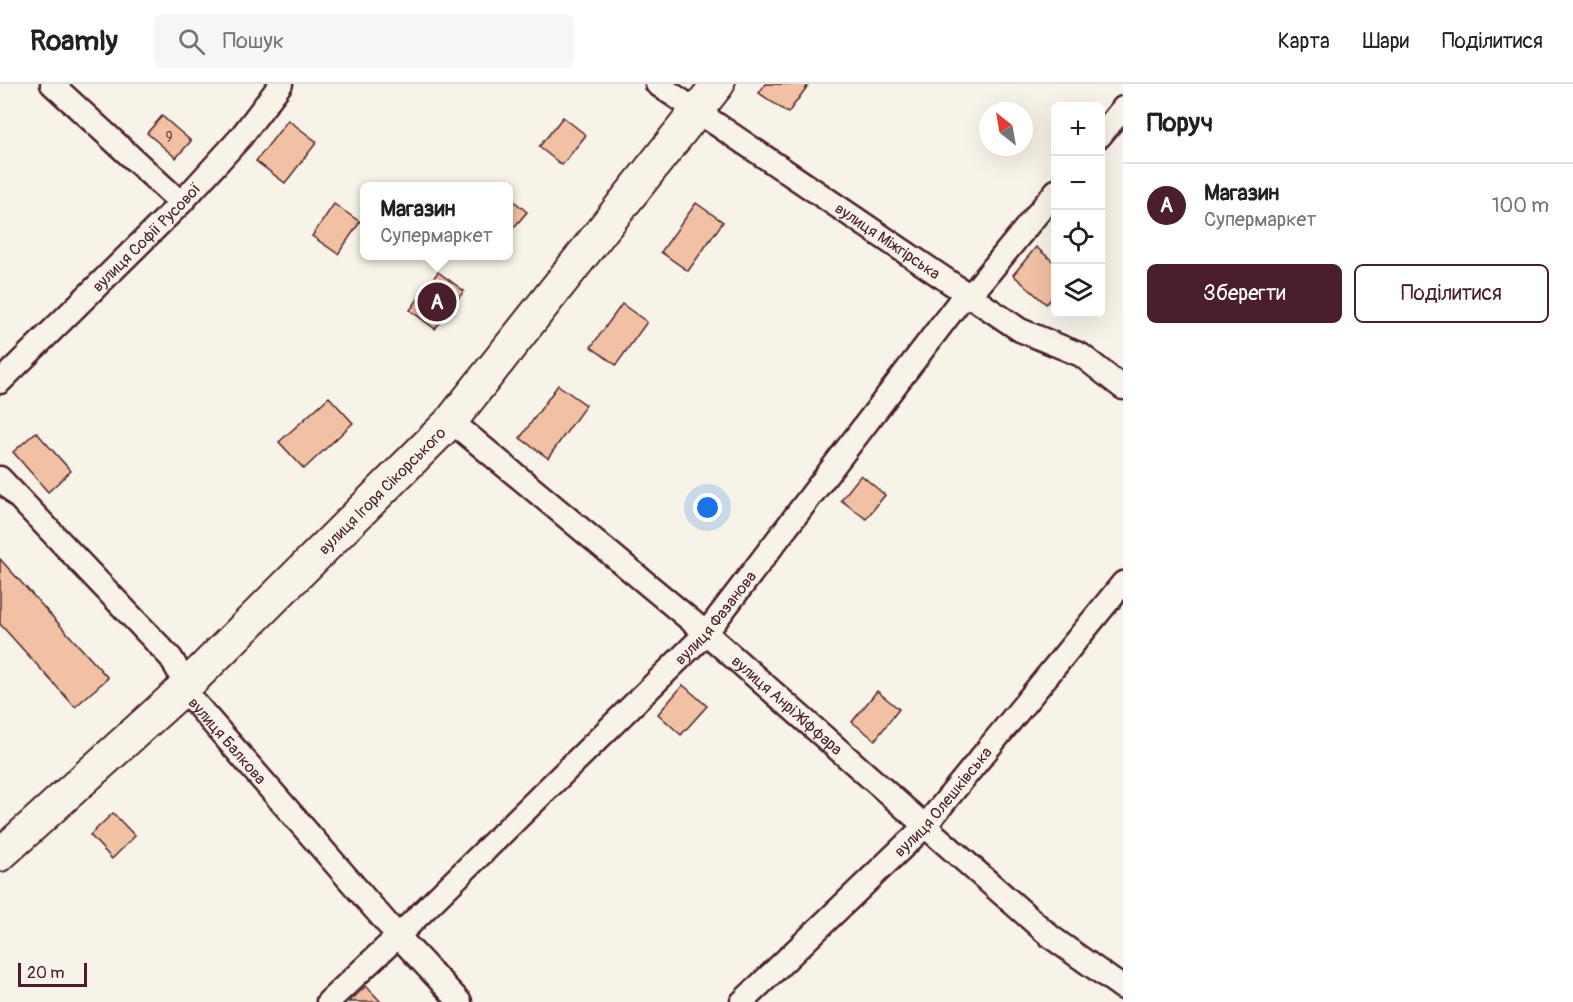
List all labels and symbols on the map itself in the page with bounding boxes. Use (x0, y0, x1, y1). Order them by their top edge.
north arrow (979, 102, 1033, 156)
house number: 9 (165, 129, 173, 146)
street label: вулиця Софії Русової (88, 179, 206, 296)
street label: вулиця Міжгірська (831, 199, 944, 284)
pin: A (418, 280, 456, 324)
street label: вулиця Ігоря Сікорського (314, 423, 451, 559)
your location (693, 493, 722, 522)
street label: вулиця Фазанова (671, 567, 761, 669)
street label: вулиця Анрі Жіффара (727, 651, 846, 760)
street label: вулиця Балкова (184, 693, 270, 789)
street label: вулиця Олешківська (890, 743, 997, 861)
scale bar (18, 960, 87, 988)

